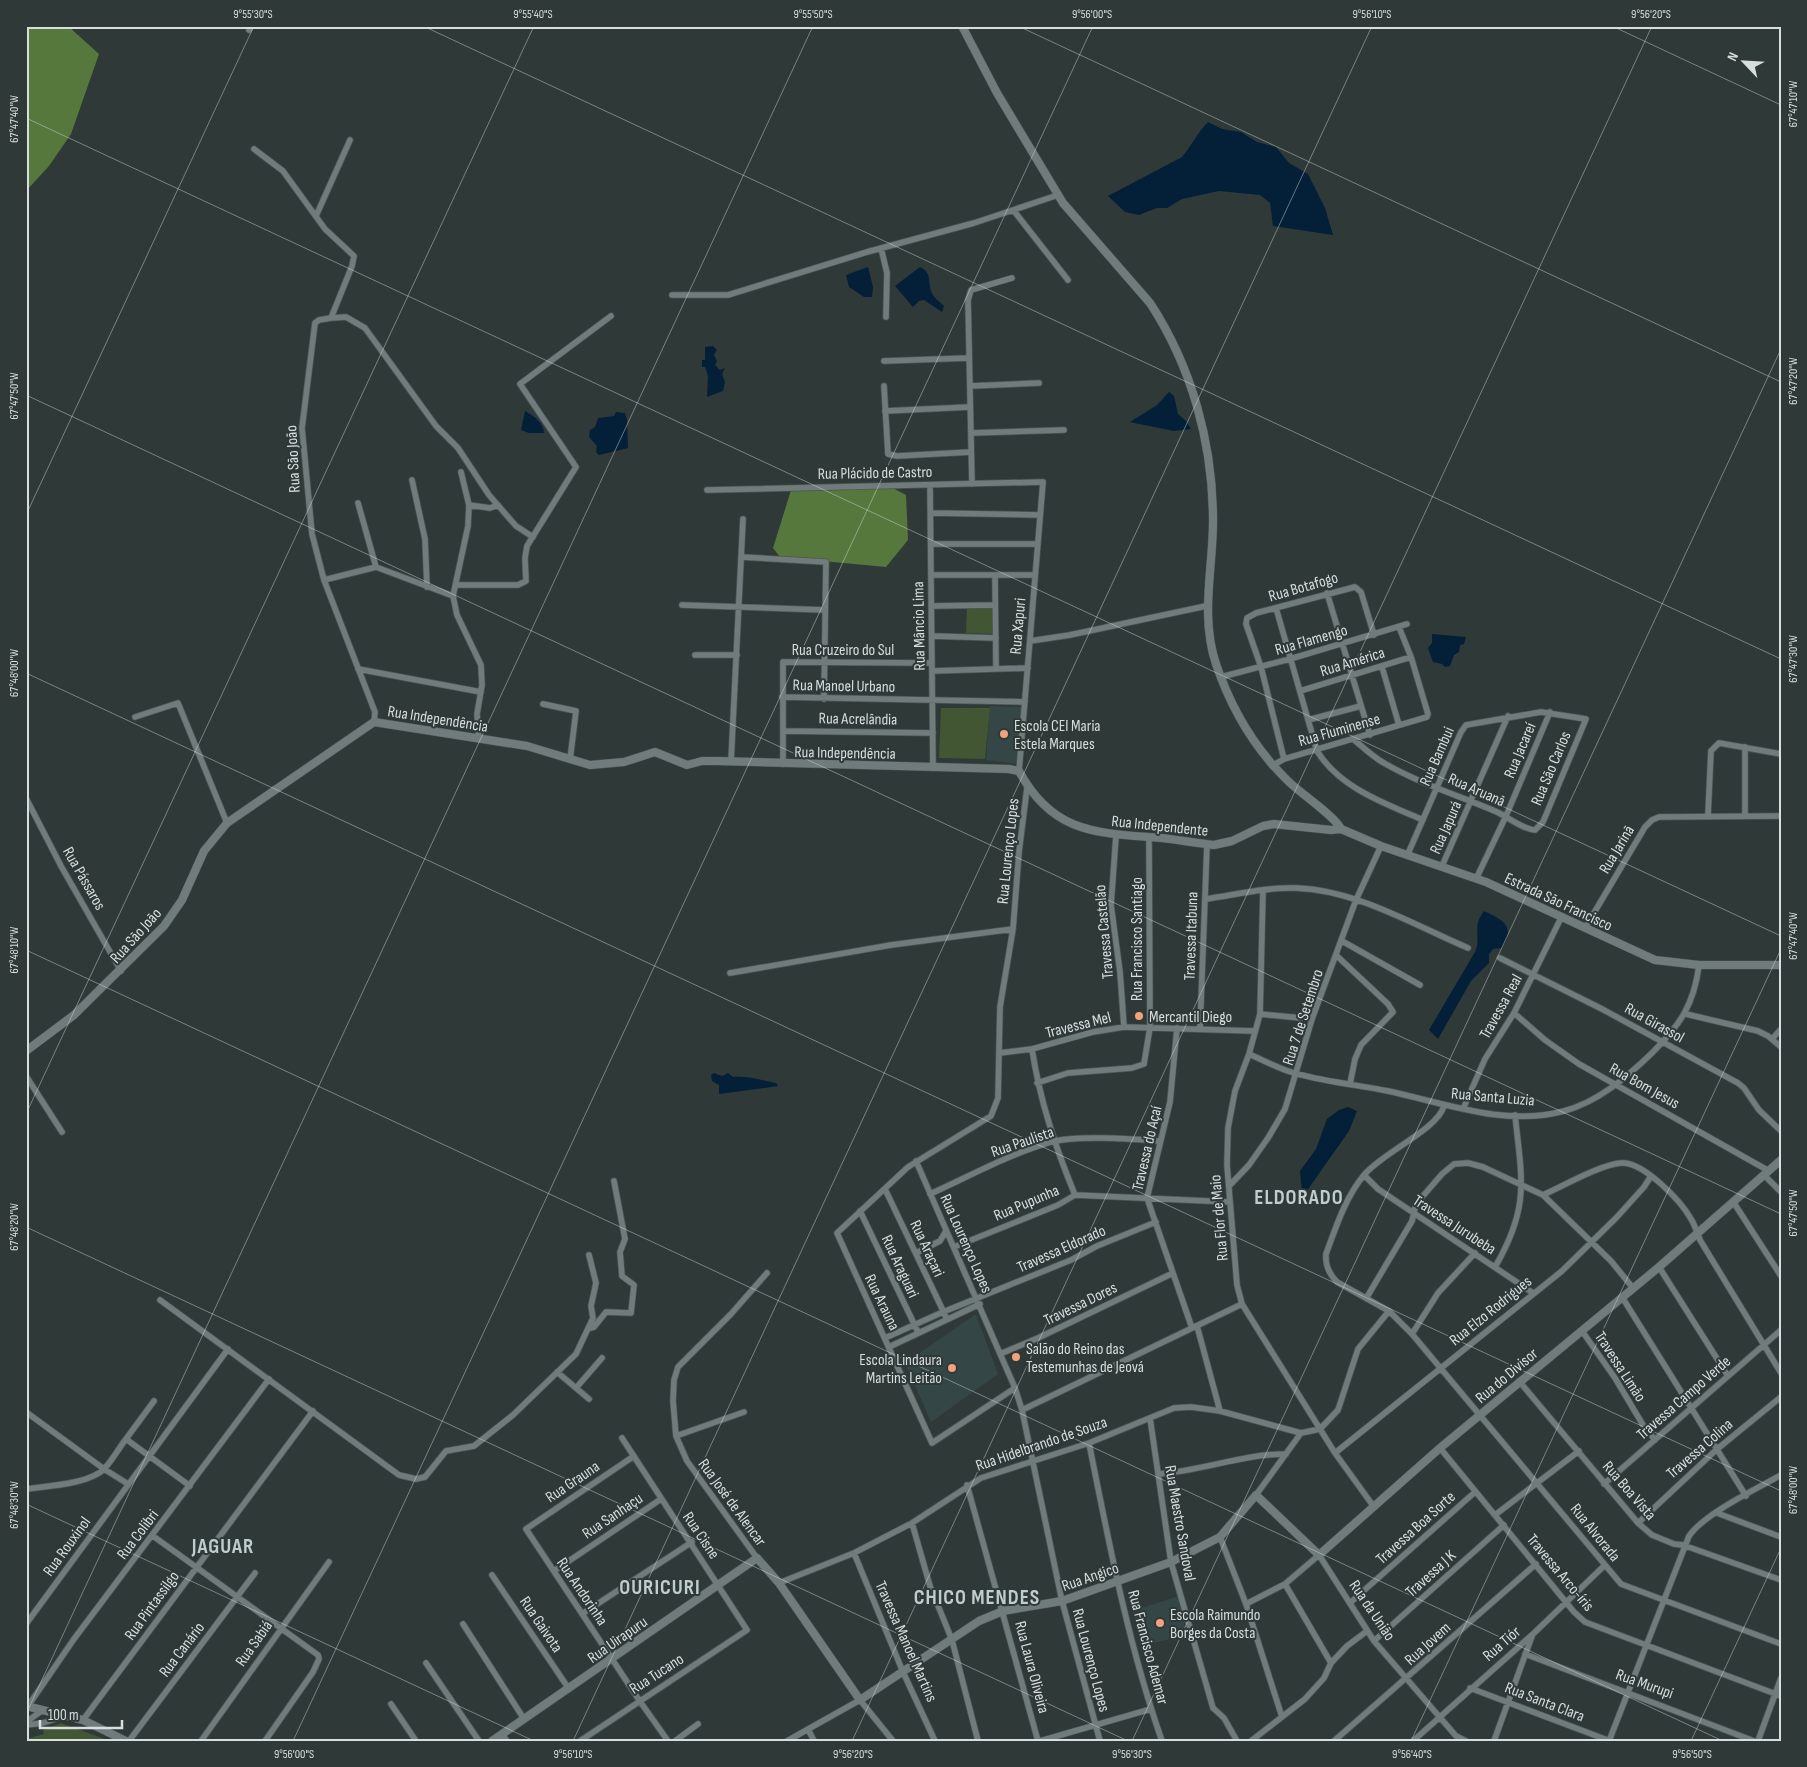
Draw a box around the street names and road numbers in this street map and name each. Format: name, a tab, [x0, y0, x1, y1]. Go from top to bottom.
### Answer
street label: Rua São João	[282, 425, 305, 493]
street label: Rua Plácido de Castro	[817, 463, 933, 484]
street label: Rua Botafogo	[1267, 568, 1340, 606]
street label: Rua Mâncio Lima	[909, 581, 930, 671]
street label: Rua Xapuri	[1007, 597, 1030, 655]
street label: Rua Flamengo	[1273, 621, 1350, 660]
street label: Rua Cruzeiro do Sul	[792, 641, 894, 660]
street label: Rua América	[1318, 644, 1387, 681]
street label: Rua Manoel Urbano	[792, 676, 895, 697]
street label: Rua Independência	[386, 702, 489, 737]
street label: Rua Acrelândia	[818, 709, 897, 730]
street label: Rua Fluminense	[1296, 710, 1382, 751]
street label: Rua Jacareí	[1500, 720, 1541, 781]
street label: Rua Bambui	[1416, 724, 1459, 789]
street label: Rua São Carlos	[1527, 728, 1576, 808]
street label: Rua Independência	[794, 743, 896, 764]
street label: Rua Aruanã	[1445, 769, 1508, 811]
street label: Rua Lourenço Lopes	[993, 797, 1024, 905]
street label: Rua Japurá	[1426, 798, 1466, 857]
street label: Rua Independente	[1111, 812, 1209, 841]
street label: Rua Jarinã	[1596, 822, 1639, 877]
street label: Rua Pássaros	[58, 844, 109, 914]
street label: Estrada São Francisco	[1501, 869, 1615, 936]
street label: Rua Francisco Santiago	[1128, 877, 1147, 1001]
street label: Travessa Castelão	[1091, 884, 1118, 980]
street label: Travessa Itabuna	[1180, 891, 1203, 981]
street label: Rua São João	[106, 904, 166, 968]
street label: Rua 7 de Setembro	[1279, 967, 1328, 1068]
street label: Travessa Real	[1476, 971, 1527, 1042]
street label: Rua Girassol	[1621, 999, 1687, 1047]
street label: Travessa Mel	[1044, 1008, 1113, 1043]
street label: Rua Bom Jesus	[1606, 1059, 1683, 1113]
street label: Rua Santa Luzia	[1450, 1084, 1535, 1111]
street label: Travessa do Açaí	[1128, 1104, 1166, 1193]
street label: Rua Paulista	[989, 1123, 1056, 1162]
street label: Rua Flor de Maio	[1206, 1174, 1233, 1262]
street label: Rua Pupunha	[991, 1181, 1062, 1226]
street label: Rua Lourenço Lopes	[935, 1191, 996, 1296]
street label: Travessa Jurubeba	[1409, 1191, 1499, 1259]
street label: Rua Araçari	[905, 1217, 948, 1280]
street label: Travessa Eldorado	[1014, 1221, 1109, 1277]
street label: Rua Araguari	[877, 1232, 922, 1301]
street label: Rua Arauna	[860, 1271, 903, 1334]
street label: Rua Elzo Rodrigues	[1446, 1272, 1536, 1350]
street label: Travessa Dores	[1041, 1278, 1121, 1330]
street label: Travessa Limão	[1590, 1328, 1650, 1406]
street label: Rua do Divisor	[1472, 1344, 1542, 1408]
street label: Travessa Campo Verde	[1633, 1352, 1735, 1444]
street label: Rua Hidelbrando de Souza	[973, 1413, 1110, 1476]
street label: Travessa Colina	[1663, 1415, 1737, 1483]
street label: Rua José de Alencar	[694, 1455, 770, 1551]
street label: Rua Grauna	[542, 1457, 603, 1507]
street label: Rua Boa Vista	[1598, 1458, 1660, 1524]
street label: Rua Maestro Sandoval	[1160, 1464, 1199, 1583]
street label: Travessa Boa Sorte	[1372, 1488, 1460, 1569]
street label: Rua Sanhaçu	[579, 1489, 647, 1543]
street label: Rua Alvorada	[1566, 1500, 1624, 1566]
street label: Rua Colibri	[113, 1506, 163, 1564]
street label: Rua Cisne	[678, 1509, 723, 1563]
street label: Rua Rouxinol	[39, 1513, 95, 1580]
street label: Travessa Arco-íris	[1522, 1531, 1598, 1616]
street label: Travessa J K	[1402, 1546, 1461, 1602]
street label: Rua Andorinha	[552, 1554, 611, 1629]
street label: Rua Angico	[1059, 1559, 1122, 1596]
street label: Rua Pintassilgo	[121, 1568, 184, 1644]
street label: Rua da União	[1345, 1577, 1399, 1645]
street label: Travessa Manoel Martins	[870, 1578, 941, 1705]
street label: Rua Francisco Ademar	[1123, 1588, 1172, 1707]
street label: Rua Gaivota	[515, 1593, 566, 1656]
street label: Rua Lourenço Lopes	[1068, 1607, 1114, 1714]
street label: Rua Uirapuru	[584, 1613, 651, 1668]
street label: Rua Sabiá	[232, 1617, 277, 1670]
street label: Rua Canário	[155, 1619, 209, 1681]
street label: Rua Laura Oliveira	[1010, 1619, 1053, 1716]
street label: Rua Jovem	[1401, 1619, 1455, 1670]
street label: Rua Tiór	[1479, 1622, 1525, 1666]
street label: Rua Tucano	[626, 1650, 687, 1699]
street label: Rua Murupi	[1613, 1665, 1676, 1704]
street label: Rua Santa Clara	[1502, 1679, 1587, 1726]

